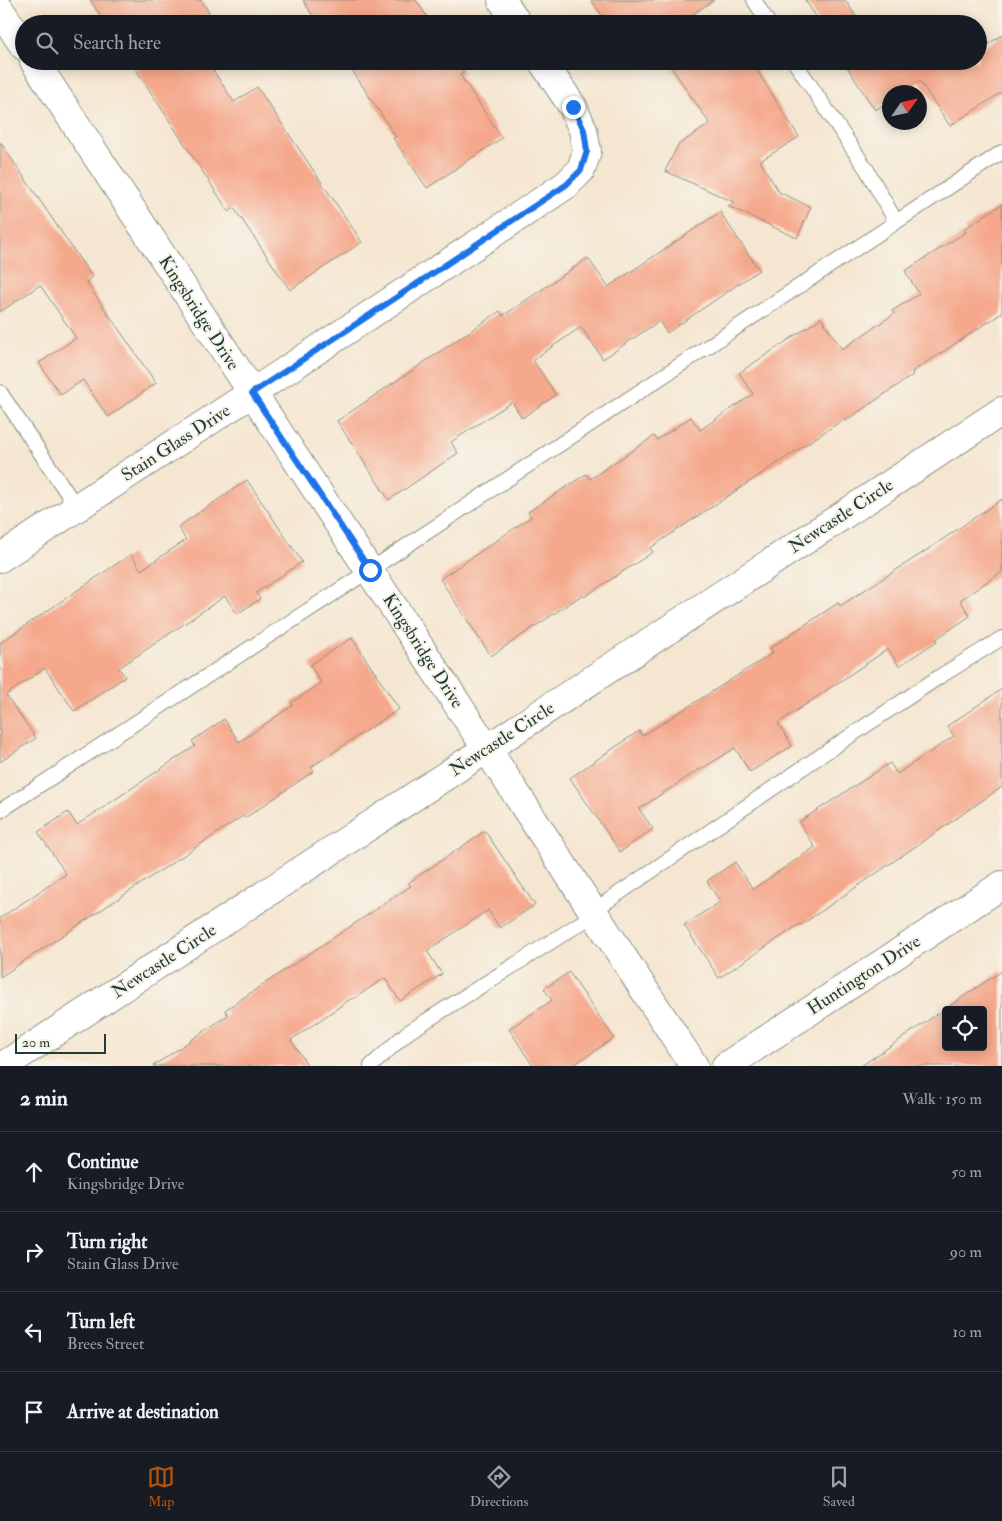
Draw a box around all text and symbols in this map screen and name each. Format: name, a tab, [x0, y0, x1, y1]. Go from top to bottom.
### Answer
search box	[15, 15, 987, 70]
icon: search	[33, 29, 61, 57]
text: Search here	[73, 31, 161, 55]
north arrow	[882, 85, 927, 130]
route end	[562, 96, 585, 119]
street label: Kingsbridge Drive	[153, 251, 245, 375]
street label: Stain Glass Drive	[117, 399, 235, 487]
street label: Newcastle Circle	[784, 473, 898, 558]
route start	[359, 559, 382, 582]
street label: Kingsbridge Drive	[377, 589, 469, 713]
street label: Newcastle Circle	[445, 696, 559, 781]
street label: Newcastle Circle	[107, 918, 221, 1003]
street label: Huntington Drive	[803, 930, 925, 1020]
map controls	[942, 1006, 987, 1051]
button: locate	[942, 1006, 987, 1051]
scale bar	[15, 1031, 106, 1054]
text: 20 m	[22, 1034, 50, 1051]
text: 2 min	[20, 1085, 68, 1112]
text: Walk · 150 m	[902, 1089, 982, 1109]
text: Continue	[67, 1150, 138, 1174]
icon: ahead	[20, 1158, 48, 1186]
text: 50 m	[951, 1162, 982, 1182]
text: Kingsbridge Drive	[67, 1174, 184, 1194]
text: Turn right	[67, 1230, 147, 1254]
icon: right	[20, 1238, 48, 1266]
text: 90 m	[950, 1242, 982, 1262]
text: Stain Glass Drive	[67, 1254, 179, 1274]
text: Turn left	[67, 1310, 135, 1334]
icon: left	[20, 1318, 48, 1346]
text: 10 m	[952, 1322, 982, 1342]
text: Brees Street	[67, 1334, 144, 1354]
icon: arrive	[20, 1398, 48, 1426]
text: Arrive at destination	[67, 1400, 219, 1424]
tab: Map	[147, 1463, 175, 1510]
tab: Directions	[470, 1463, 528, 1510]
tab: Saved	[823, 1463, 855, 1510]

